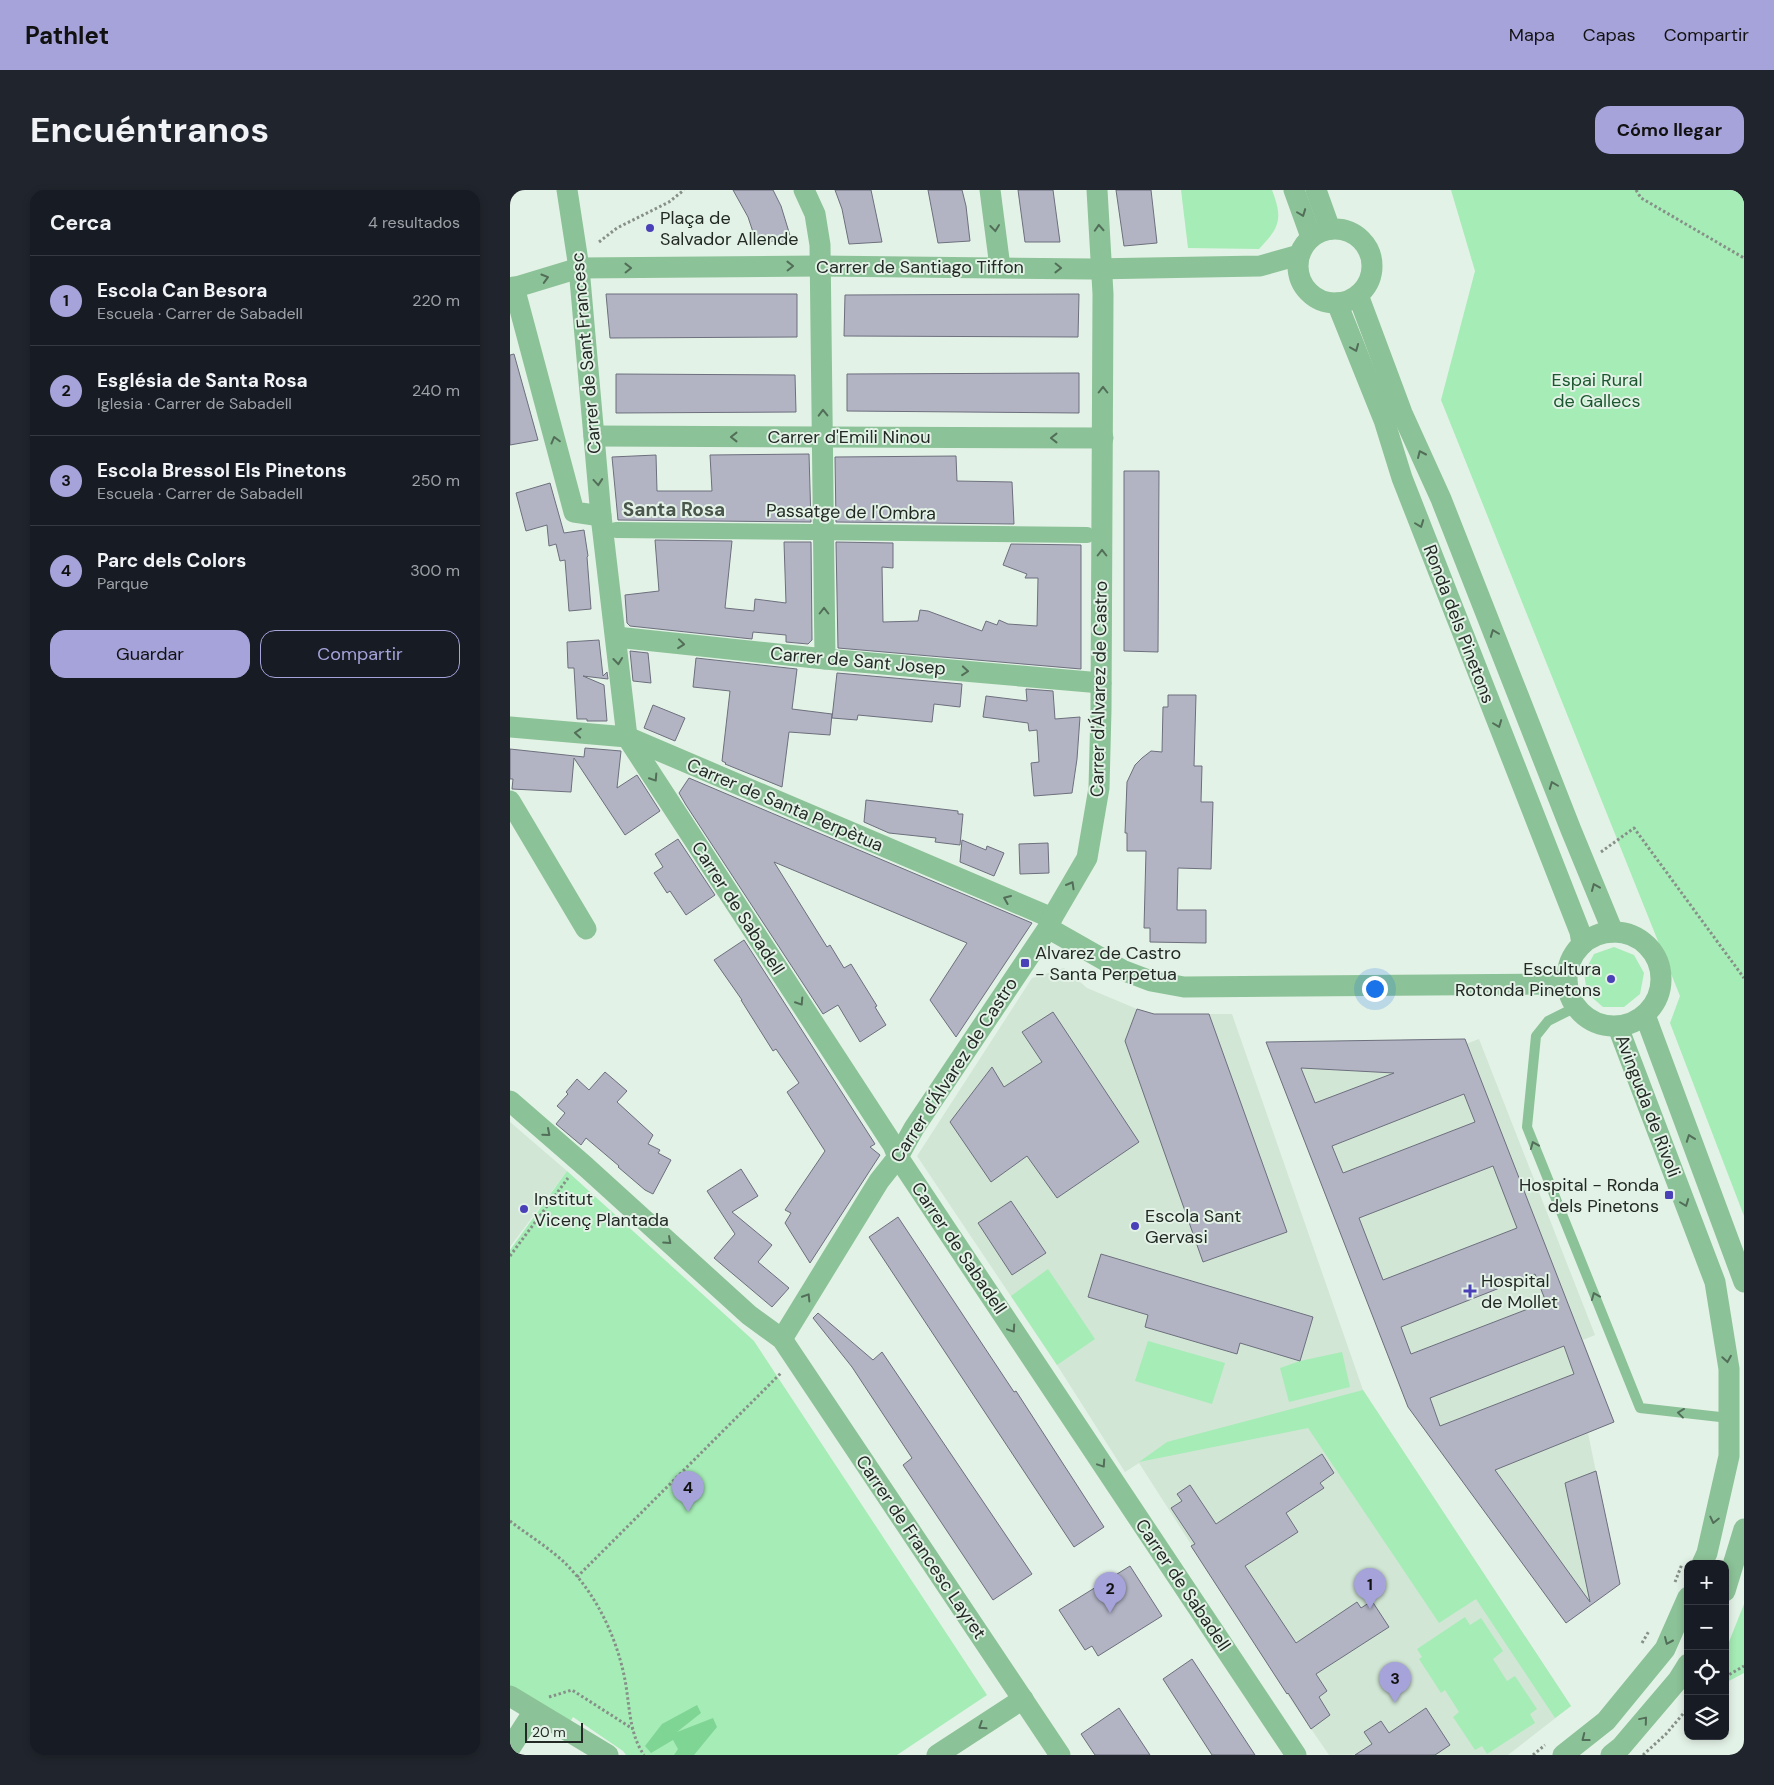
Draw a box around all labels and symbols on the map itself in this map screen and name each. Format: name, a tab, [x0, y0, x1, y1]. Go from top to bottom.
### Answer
place label: Plaça de Salvador Allende	[660, 206, 799, 251]
one-way arrow	[1296, 209, 1306, 217]
marker: Plaça de Salvador Allende	[644, 222, 656, 234]
one-way arrow	[1094, 224, 1105, 232]
one-way arrow	[989, 225, 1000, 233]
street label: Carrer de Sant Francesc	[565, 251, 607, 455]
street label: Carrer de Santiago Tiffon	[816, 255, 1024, 279]
one-way arrow	[787, 261, 795, 271]
one-way arrow	[624, 263, 632, 273]
one-way arrow	[1054, 263, 1062, 273]
one-way arrow	[540, 274, 548, 284]
one-way arrow	[1349, 343, 1359, 352]
park label: Espai Rural de Gallecs	[1552, 368, 1642, 413]
one-way arrow	[1098, 386, 1108, 394]
one-way arrow	[817, 409, 828, 417]
street label: Carrer d'Emili Ninou	[767, 425, 931, 449]
one-way arrow	[730, 432, 738, 442]
one-way arrow	[1050, 433, 1058, 443]
one-way arrow	[550, 436, 561, 445]
one-way arrow	[1417, 450, 1427, 459]
one-way arrow	[592, 478, 603, 486]
district label: Santa Rosa	[623, 497, 725, 522]
street label: Passatge de l'Ombra	[766, 499, 936, 525]
one-way arrow	[1414, 519, 1424, 528]
street label: Ronda dels Pinetons	[1418, 541, 1500, 707]
one-way arrow	[1097, 548, 1107, 556]
street label: Carrer d'Álvarez de Castro	[1085, 581, 1113, 797]
one-way arrow	[819, 606, 830, 614]
one-way arrow	[1490, 630, 1500, 638]
one-way arrow	[678, 638, 686, 649]
street label: Carrer de Sant Josep	[769, 641, 947, 681]
one-way arrow	[612, 657, 623, 665]
one-way arrow	[961, 666, 969, 677]
one-way arrow	[1492, 719, 1502, 728]
one-way arrow	[574, 728, 582, 739]
street label: Carrer de Santa Perpètua	[683, 753, 887, 857]
one-way arrow	[647, 773, 657, 782]
one-way arrow	[1549, 781, 1559, 790]
street label: Carrer de Sabadell	[686, 837, 790, 979]
one-way arrow	[1065, 881, 1075, 890]
one-way arrow	[1590, 883, 1601, 892]
one-way arrow	[1003, 895, 1012, 905]
place label: Alvarez de Castro - Santa Perpetua	[1035, 941, 1181, 986]
marker: Alvarez de Castro - Santa Perpetua	[1019, 957, 1031, 969]
place label: Escultura Rotonda Pinetons	[1455, 957, 1601, 1002]
street label: Carrer d'Álvarez de Castro	[885, 973, 1023, 1167]
marker: Escultura Rotonda Pinetons	[1605, 973, 1617, 985]
your location	[1362, 976, 1388, 1002]
one-way arrow	[794, 996, 803, 1006]
street label: Avinguda de Rivoli	[1610, 1031, 1686, 1181]
one-way arrow	[541, 1127, 550, 1136]
one-way arrow	[1686, 1134, 1696, 1142]
one-way arrow	[1530, 1141, 1540, 1150]
place label: Hospital - Ronda dels Pinetons	[1519, 1173, 1659, 1218]
street label: Carrer de Sabadell	[906, 1177, 1012, 1319]
place label: Institut Vicenç Plantada	[534, 1187, 669, 1232]
marker: Hospital - Ronda dels Pinetons	[1663, 1189, 1675, 1201]
one-way arrow	[1679, 1198, 1689, 1207]
marker: Institut Vicenç Plantada	[518, 1203, 530, 1215]
place label: Escola Sant Gervasi	[1145, 1204, 1241, 1249]
marker: Escola Sant Gervasi	[1129, 1220, 1141, 1232]
one-way arrow	[662, 1236, 671, 1245]
place label: Hospital de Mollet	[1481, 1269, 1558, 1314]
marker: Hospital de Mollet	[1463, 1284, 1477, 1298]
one-way arrow	[1590, 1292, 1601, 1301]
one-way arrow	[801, 1294, 810, 1303]
one-way arrow	[1006, 1323, 1016, 1332]
one-way arrow	[1722, 1355, 1732, 1364]
one-way arrow	[1676, 1408, 1684, 1419]
street label: Carrer de Francesc Layret	[850, 1450, 992, 1644]
one-way arrow	[1096, 1458, 1105, 1468]
pin: 4	[672, 1471, 704, 1512]
street label: Carrer de Sabadell	[1130, 1514, 1236, 1656]
one-way arrow	[1709, 1516, 1720, 1524]
pin: 1	[1354, 1568, 1386, 1609]
pin: 2	[1094, 1572, 1126, 1613]
one-way arrow	[1664, 1636, 1675, 1645]
pin: 3	[1379, 1662, 1411, 1703]
one-way arrow	[1639, 1716, 1648, 1725]
one-way arrow	[978, 1719, 987, 1729]
scale bar	[525, 1720, 582, 1743]
one-way arrow	[1581, 1733, 1590, 1742]

